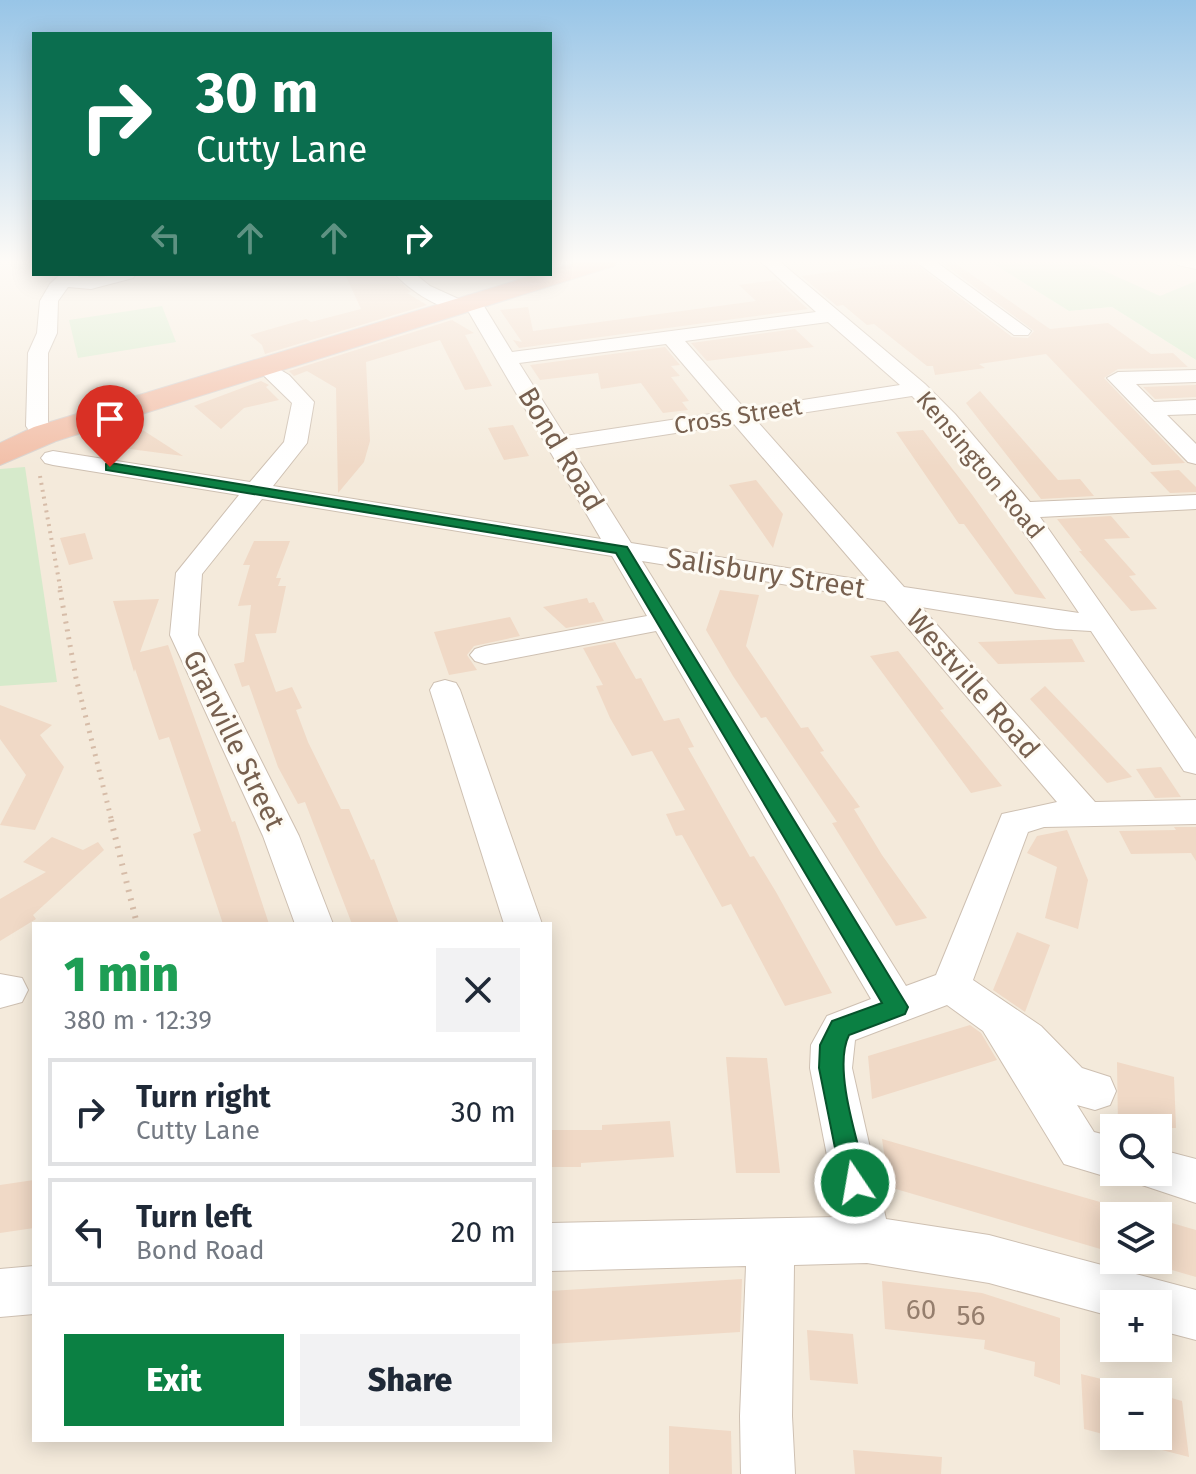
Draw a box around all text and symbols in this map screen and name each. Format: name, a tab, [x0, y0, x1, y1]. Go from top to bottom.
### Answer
text: 30 m	[196, 60, 318, 127]
icon: right	[64, 64, 168, 168]
text: Cutty Lane	[196, 128, 367, 172]
icon: left	[144, 216, 188, 260]
icon: ahead	[228, 216, 272, 260]
icon: ahead	[312, 216, 356, 260]
icon: right	[396, 216, 440, 260]
street label: Bond Road	[511, 381, 611, 517]
pin	[76, 385, 144, 467]
street label: Kensington Road	[910, 386, 1050, 544]
street label: Cross Street	[672, 392, 804, 440]
icon: arrive	[88, 397, 132, 441]
street label: Salisbury Street	[665, 541, 868, 605]
street label: Westville Road	[899, 603, 1047, 765]
street label: Granville Street	[176, 645, 292, 836]
text: 1 min	[64, 946, 179, 1004]
button: close	[436, 948, 520, 1032]
text: 380 m · 12:39	[64, 1005, 212, 1036]
text: Turn right	[136, 1079, 271, 1115]
icon: right	[68, 1090, 112, 1134]
text: 30 m	[451, 1094, 516, 1130]
map controls	[1100, 1114, 1172, 1450]
button: search	[1100, 1114, 1172, 1186]
text: Cutty Lane	[136, 1115, 260, 1146]
position arrow	[813, 1141, 897, 1225]
text: Turn left	[136, 1199, 252, 1235]
button: layers	[1100, 1202, 1172, 1274]
icon: left	[68, 1210, 112, 1254]
text: 20 m	[451, 1214, 516, 1250]
text: Bond Road	[136, 1235, 265, 1266]
button: +	[1100, 1290, 1172, 1362]
house number: 60	[906, 1293, 936, 1326]
house number: 56	[957, 1299, 985, 1332]
button: Exit	[64, 1334, 284, 1426]
button: Share	[300, 1334, 520, 1426]
button: −	[1100, 1378, 1172, 1450]

